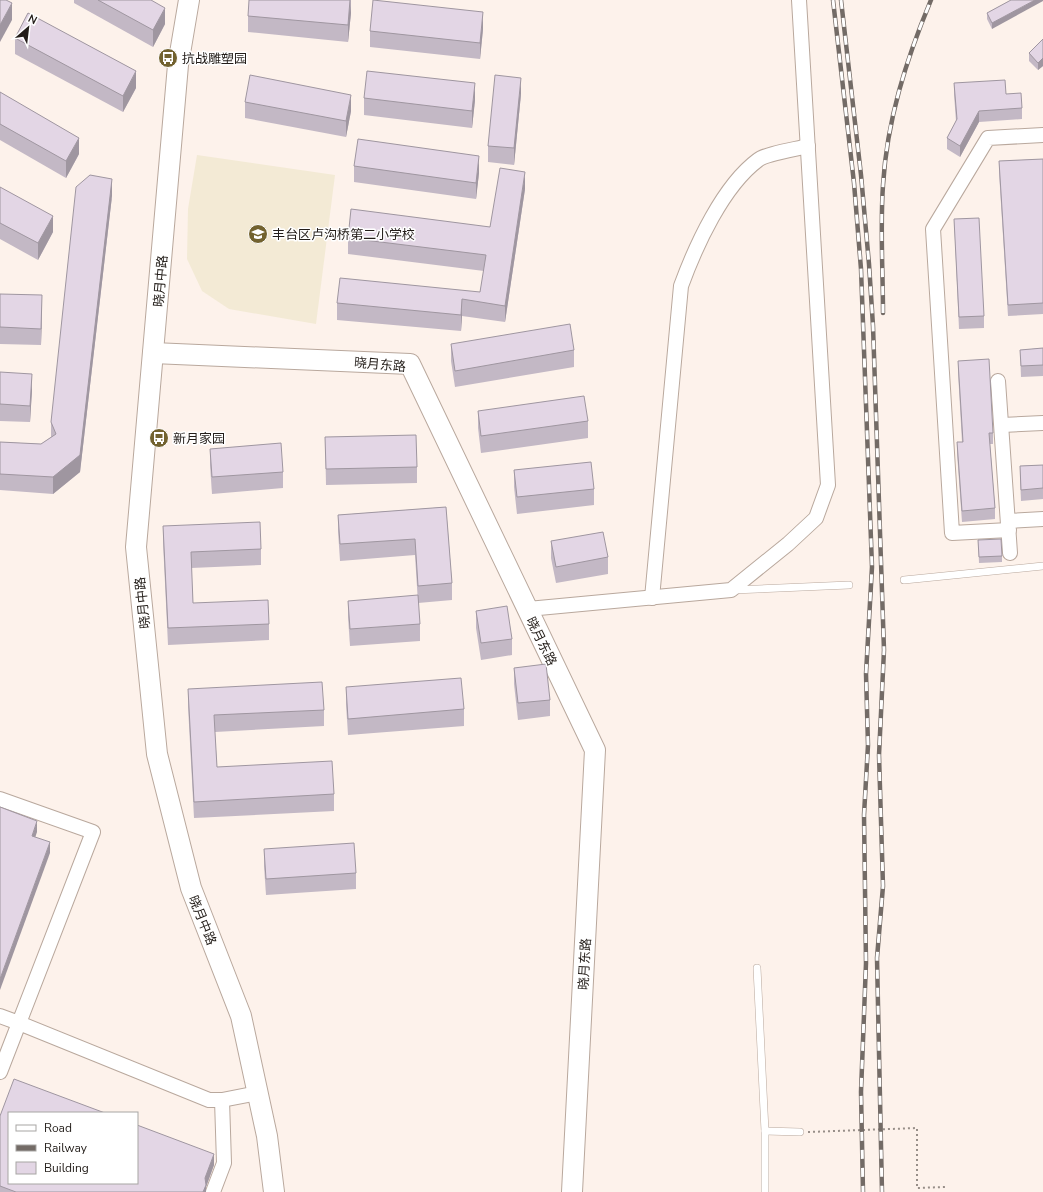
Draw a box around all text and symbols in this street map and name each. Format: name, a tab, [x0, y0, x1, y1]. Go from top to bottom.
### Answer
north arrow	[8, 8, 48, 48]
text: N	[25, 11, 40, 28]
bus stop icon: 抗战雕塑园	[157, 47, 179, 69]
place label: 抗战雕塑园	[182, 50, 247, 68]
school or university icon: 丰台区卢沟桥第二小学校	[247, 223, 269, 245]
place label: 丰台区卢沟桥第二小学校	[272, 226, 415, 244]
street label: 晓月中路	[150, 254, 172, 308]
street label: 晓月东路	[353, 354, 407, 376]
bus stop icon: 新月家园	[148, 427, 170, 449]
place label: 新月家园	[173, 430, 225, 448]
street label: 晓月中路	[131, 576, 155, 630]
street label: 晓月东路	[522, 614, 561, 669]
street label: 晓月中路	[184, 893, 220, 948]
street label: 晓月东路	[575, 938, 595, 990]
legend	[8, 1112, 138, 1184]
text: Road	[44, 1120, 72, 1136]
text: Railway	[44, 1140, 88, 1156]
text: Building	[44, 1160, 89, 1176]

